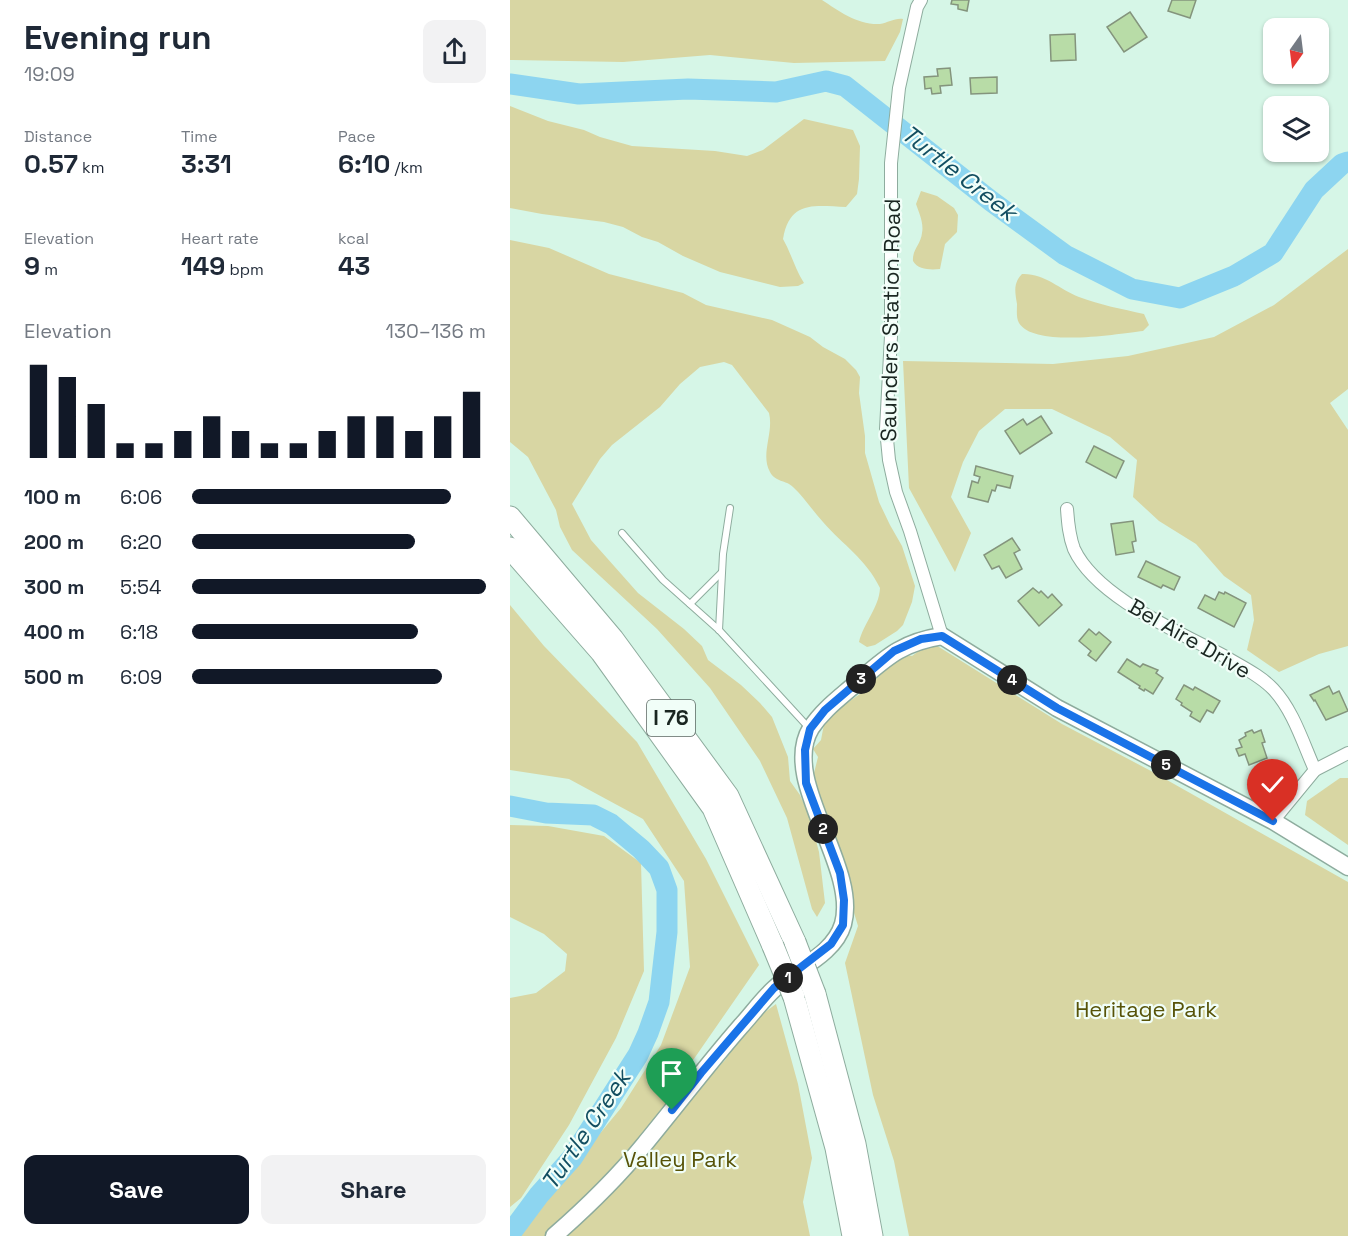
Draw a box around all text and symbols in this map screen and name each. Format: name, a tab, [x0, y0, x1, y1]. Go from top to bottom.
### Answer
text: Evening run	[24, 17, 212, 59]
north arrow	[1263, 18, 1329, 84]
map controls	[1263, 18, 1329, 162]
button: share	[423, 20, 486, 83]
text: 19:09	[24, 61, 75, 87]
button: layers	[1263, 96, 1329, 162]
water label: Turtle Creek	[895, 118, 1026, 229]
text: Distance	[24, 126, 92, 147]
text: Time	[181, 126, 217, 147]
text: Pace	[338, 126, 375, 147]
text: 0.57	[24, 147, 78, 181]
text: 3:31	[181, 147, 232, 181]
text: 6:10	[338, 147, 390, 181]
text: km	[78, 157, 104, 178]
text: /km	[390, 157, 423, 178]
street label: Saunders Station Road	[874, 198, 906, 442]
text: Elevation	[24, 228, 94, 249]
text: Heart rate	[181, 228, 259, 249]
text: kcal	[338, 228, 369, 249]
text: 9	[24, 249, 40, 283]
text: 149	[181, 249, 225, 283]
text: 43	[338, 249, 370, 283]
text: m	[40, 259, 58, 280]
text: bpm	[225, 259, 264, 280]
text: Elevation	[24, 318, 112, 344]
text: 130–136 m	[386, 318, 486, 344]
text: 100 m	[24, 484, 81, 510]
text: 6:06	[120, 484, 162, 510]
text: 200 m	[24, 529, 84, 555]
text: 6:20	[120, 529, 162, 555]
text: 300 m	[24, 574, 84, 600]
text: 5:54	[120, 574, 162, 600]
street label: Bel Aire Drive	[1124, 592, 1256, 684]
text: 400 m	[24, 619, 85, 645]
text: 6:18	[120, 619, 158, 645]
text: 500 m	[24, 664, 84, 690]
text: 6:09	[120, 664, 162, 690]
pin: 3	[846, 664, 876, 694]
pin: 4	[997, 665, 1027, 695]
text: 3	[856, 668, 866, 689]
text: 4	[1007, 669, 1017, 690]
road number: I 76	[647, 700, 695, 736]
pin: 5	[1151, 750, 1181, 780]
text: 5	[1161, 754, 1171, 775]
pin	[1247, 759, 1298, 821]
icon: check	[1256, 768, 1289, 801]
pin: 2	[808, 814, 838, 844]
text: 2	[818, 818, 828, 839]
pin: 1	[773, 963, 803, 993]
text: 1	[784, 967, 792, 988]
park label: Heritage Park	[1075, 995, 1217, 1023]
pin	[646, 1048, 697, 1110]
icon: arrive	[655, 1057, 688, 1090]
water label: Turtle Creek	[534, 1061, 639, 1196]
park label: Valley Park	[623, 1145, 737, 1173]
button: Save	[24, 1155, 249, 1224]
button: Share	[261, 1155, 486, 1224]

